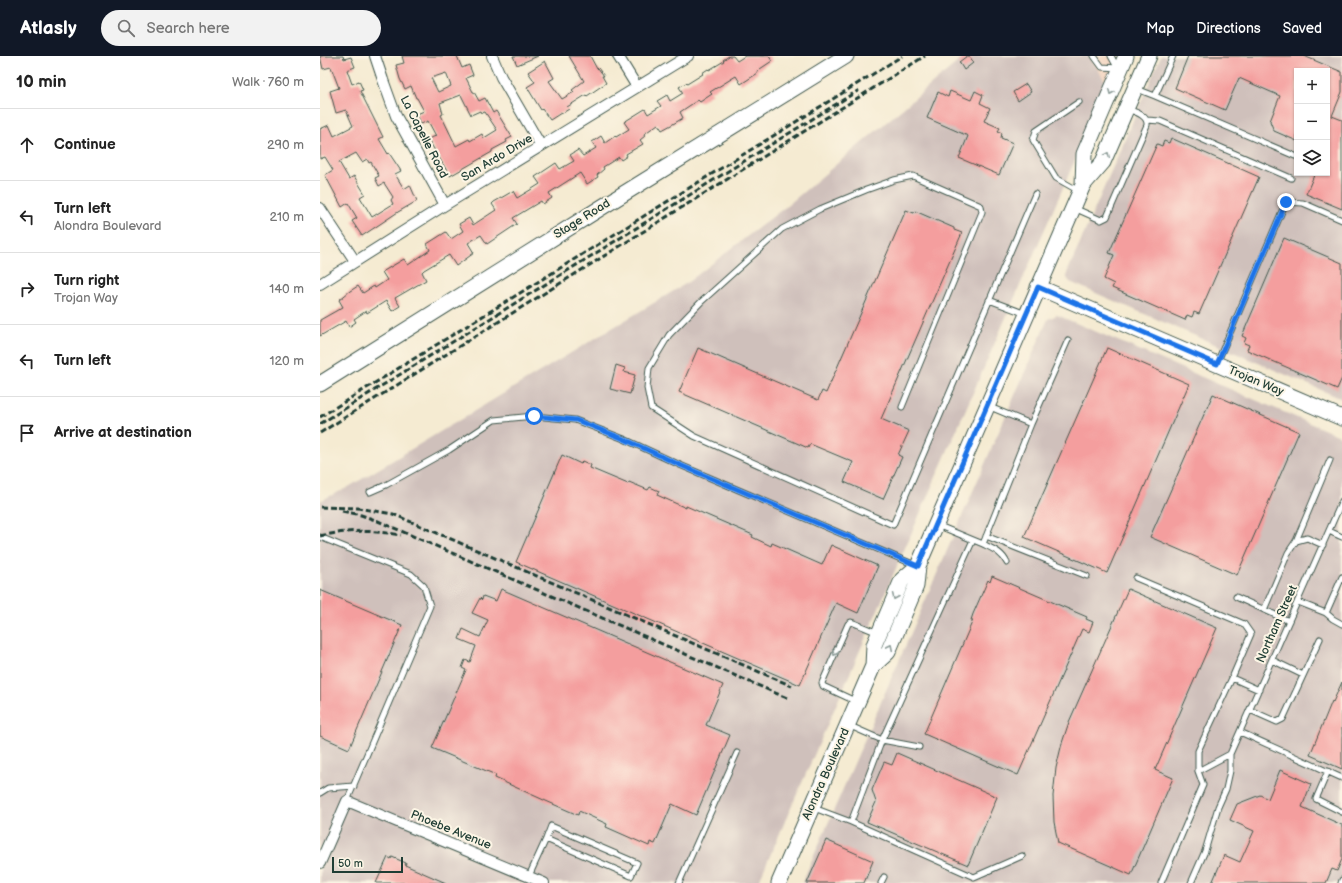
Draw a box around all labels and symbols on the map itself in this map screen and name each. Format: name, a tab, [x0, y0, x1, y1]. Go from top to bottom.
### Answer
one-way arrow	[1108, 87, 1116, 95]
street label: La Capelle Road	[397, 93, 451, 181]
street label: San Ardo Drive	[459, 131, 535, 185]
one-way arrow	[1102, 151, 1110, 158]
route end	[1277, 193, 1295, 211]
street label: Stage Road	[551, 196, 613, 242]
street label: Trojan Way	[1226, 363, 1287, 400]
route start	[525, 407, 543, 425]
street label: Northam Street	[1253, 583, 1301, 665]
one-way arrow	[891, 593, 899, 600]
one-way arrow	[885, 644, 893, 651]
one-way arrow	[832, 649, 840, 657]
street label: Alondra Boulevard	[799, 726, 853, 822]
street label: Phoebe Avenue	[409, 807, 493, 853]
scale bar	[332, 855, 403, 874]

